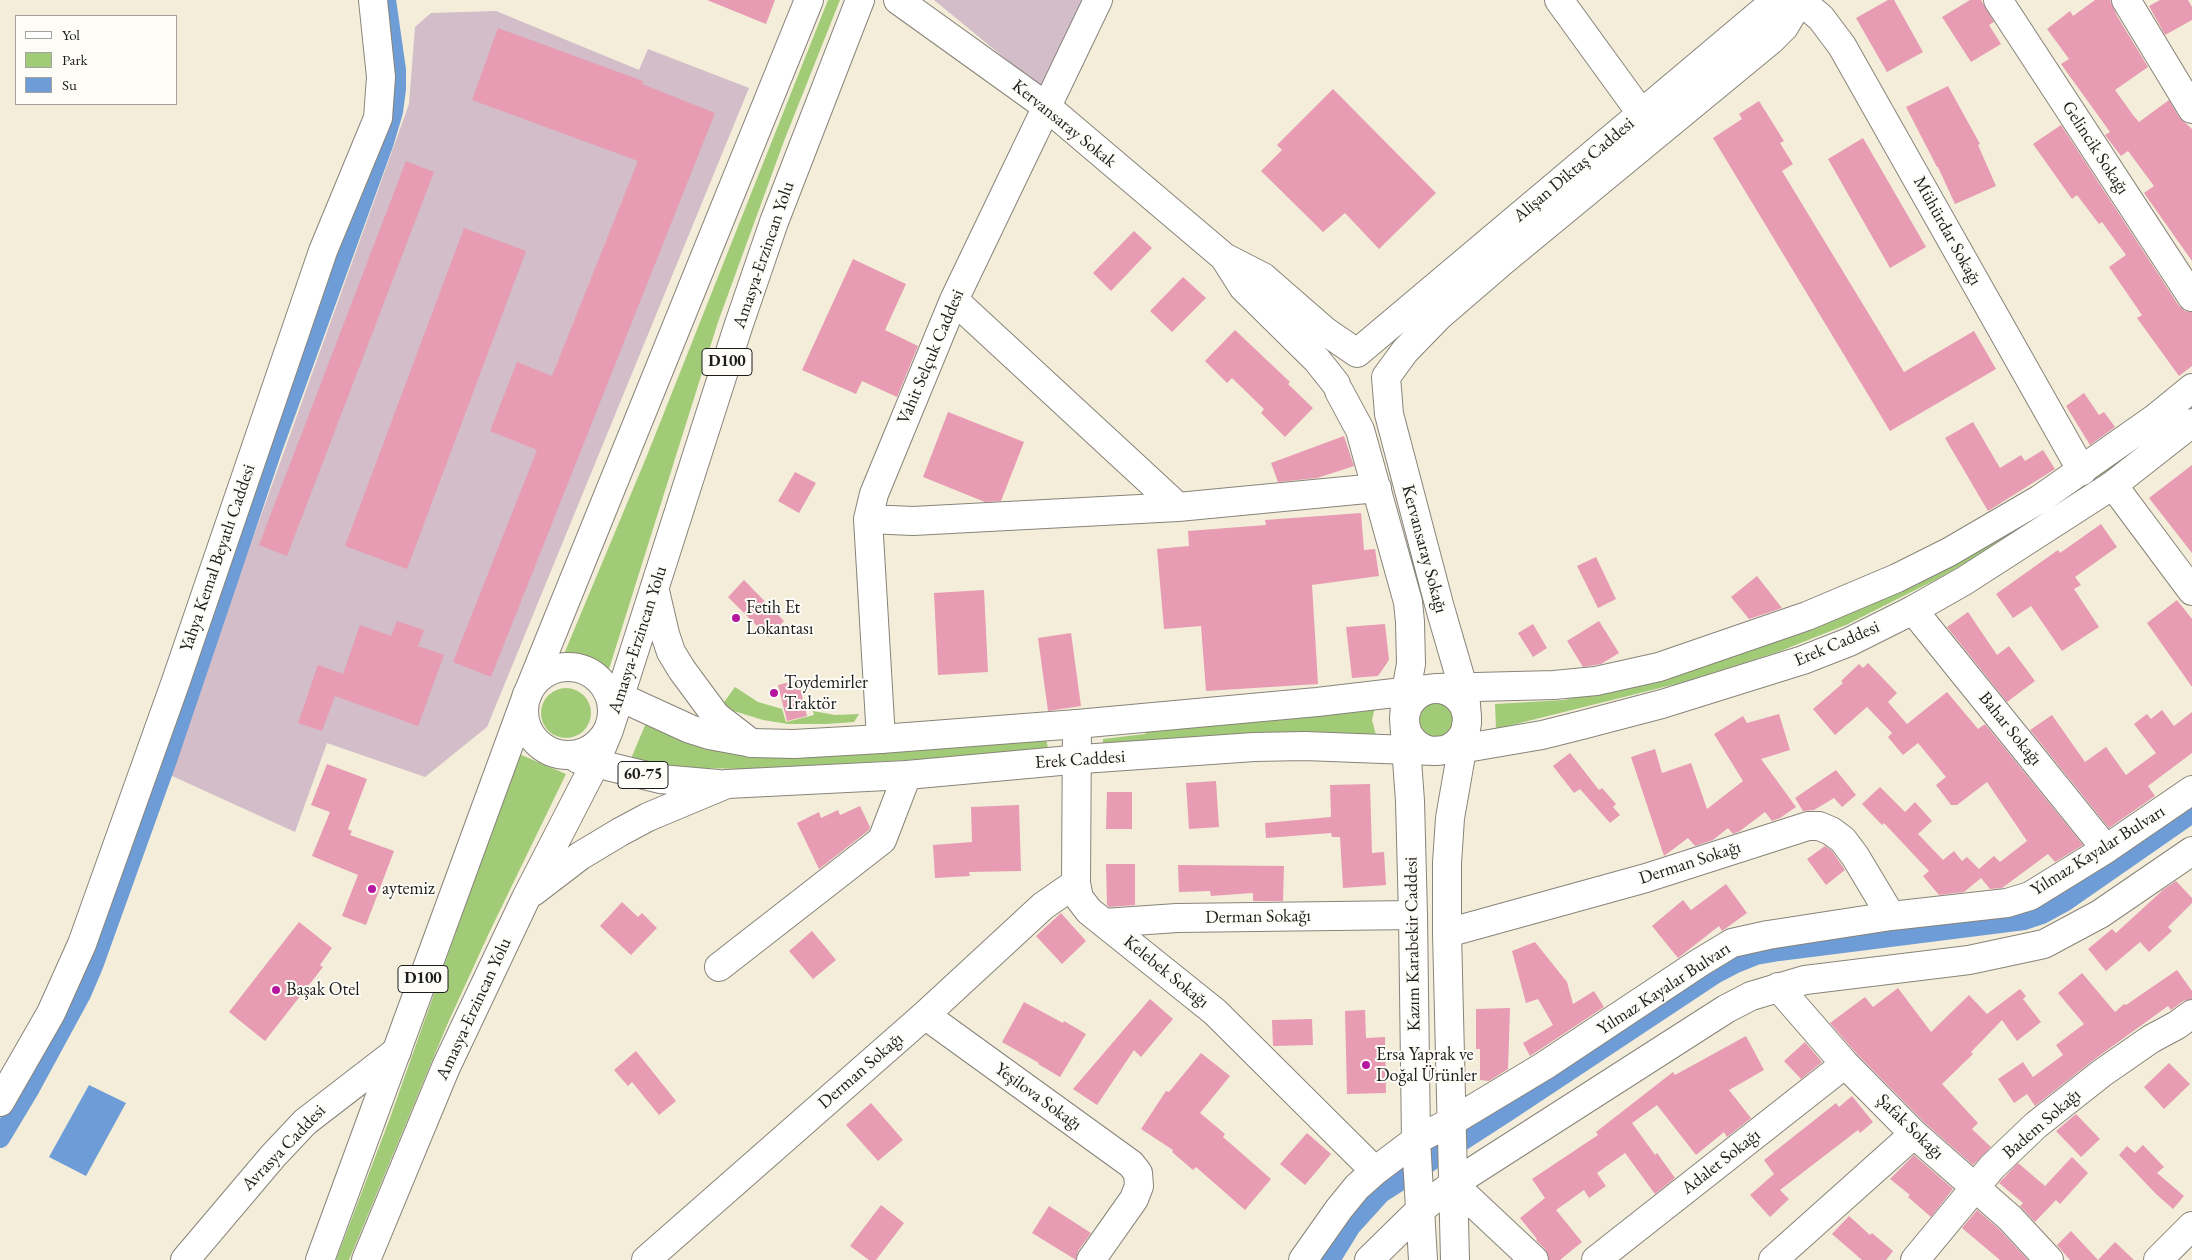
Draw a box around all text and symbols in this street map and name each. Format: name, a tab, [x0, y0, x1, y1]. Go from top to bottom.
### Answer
legend	[15, 15, 178, 105]
text: Yol	[62, 25, 80, 44]
text: Park	[62, 50, 88, 69]
text: Su	[62, 75, 77, 94]
street label: Kervansaray Sokak	[1007, 75, 1121, 173]
street label: Gelincik Sokağı	[2057, 97, 2133, 199]
street label: Alişan Diktaş Caddesi	[1509, 113, 1639, 227]
street label: Mühürdar Sokağı	[1908, 173, 1986, 289]
street label: Amasya-Erzincan Yolu	[729, 179, 799, 331]
street label: Vahit Selçuk Caddesi	[893, 286, 969, 428]
road number: D100	[702, 348, 752, 376]
street label: Yahya Kemal Beyatlı Caddesi	[176, 461, 260, 655]
street label: Kervansaray Sokağı	[1396, 482, 1452, 616]
street label: Amasya-Erzincan Yolu	[604, 563, 672, 717]
place label: Fetih Et Lokantası	[746, 597, 813, 640]
marker: Fetih Et Lokantası	[730, 612, 742, 624]
street label: Erek Caddesi	[1791, 616, 1883, 672]
place label: Toydemirler Traktör	[784, 672, 868, 714]
marker: Toydemirler Traktör	[768, 687, 780, 699]
street label: Bahar Sokağı	[1974, 688, 2046, 770]
street label: Erek Caddesi	[1034, 746, 1126, 774]
road number: 60-75	[618, 762, 668, 788]
street label: Yılmaz Kayalar Bulvarı	[2027, 801, 2169, 901]
street label: Derman Sokağı	[1636, 836, 1744, 890]
street label: Kazım Karabekir Caddesi	[1401, 856, 1425, 1032]
place label: aytemiz	[382, 878, 435, 900]
marker: aytemiz	[366, 883, 378, 895]
street label: Derman Sokağı	[1205, 905, 1311, 929]
street label: Kelebek Sokağı	[1119, 931, 1213, 1013]
street label: Amasya-Erzincan Yolu	[432, 935, 516, 1083]
street label: Yılmaz Kayalar Bulvarı	[1593, 938, 1735, 1040]
road number: D100	[398, 966, 448, 992]
place label: Başak Otel	[286, 979, 360, 1001]
marker: Başak Otel	[270, 984, 282, 996]
street label: Derman Sokağı	[814, 1028, 908, 1114]
place label: Ersa Yaprak ve Doğal Ürünler	[1376, 1044, 1477, 1086]
street label: Yeşilova Sokağı	[990, 1058, 1086, 1136]
marker: Ersa Yaprak ve Doğal Ürünler	[1360, 1059, 1372, 1071]
street label: Badem Sokağı	[1999, 1084, 2085, 1164]
street label: Şafak Sokağı	[1872, 1090, 1948, 1164]
street label: Avrasya Caddesi	[237, 1100, 331, 1196]
street label: Adalet Sokağı	[1677, 1124, 1765, 1200]

